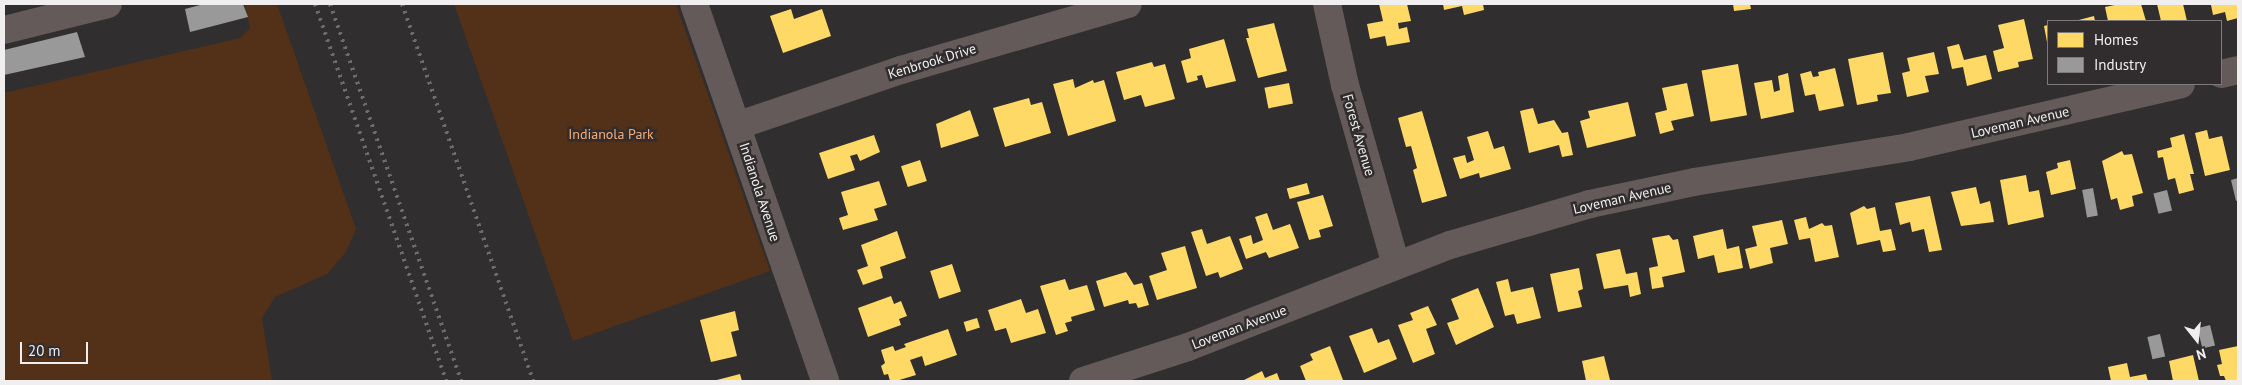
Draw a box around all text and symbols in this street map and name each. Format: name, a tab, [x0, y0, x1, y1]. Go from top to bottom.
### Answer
legend	[2047, 20, 2222, 85]
text: Homes	[2094, 30, 2138, 49]
street label: Kenbrook Drive	[886, 40, 978, 82]
text: Industry	[2094, 55, 2146, 74]
street label: Forest Avenue	[1339, 92, 1379, 178]
street label: Loveman Avenue	[1969, 102, 2071, 142]
park label: Indianola Park	[568, 126, 654, 142]
street label: Indianola Avenue	[736, 140, 784, 244]
street label: Loveman Avenue	[1571, 178, 1673, 218]
street label: Loveman Avenue	[1189, 301, 1289, 353]
north arrow	[2172, 315, 2222, 365]
scale bar	[22, 332, 90, 364]
text: 20 m	[28, 341, 61, 360]
text: N	[2194, 344, 2208, 364]

